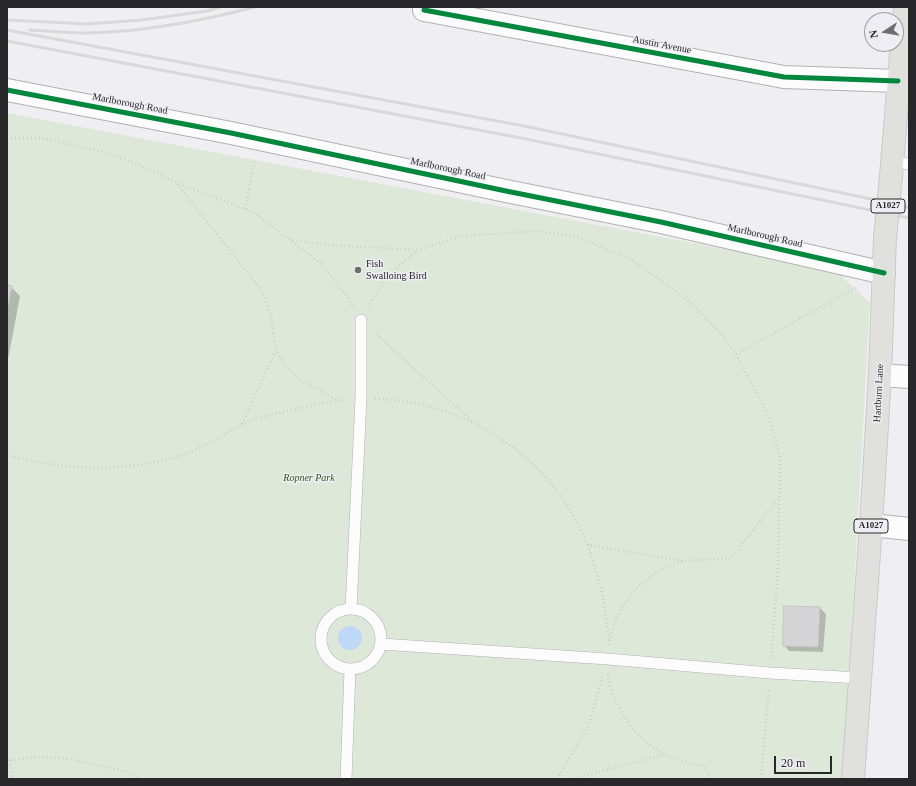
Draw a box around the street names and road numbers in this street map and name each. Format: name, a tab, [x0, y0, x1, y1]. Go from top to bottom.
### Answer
street label: Austin Avenue	[632, 33, 692, 57]
street label: Marlborough Road	[91, 91, 169, 117]
street label: Marlborough Road	[409, 155, 487, 183]
road number: A1027	[871, 199, 905, 213]
street label: Marlborough Road	[726, 222, 804, 250]
street label: Hartburn Lane	[871, 363, 887, 423]
road number: A1027	[854, 519, 888, 533]

